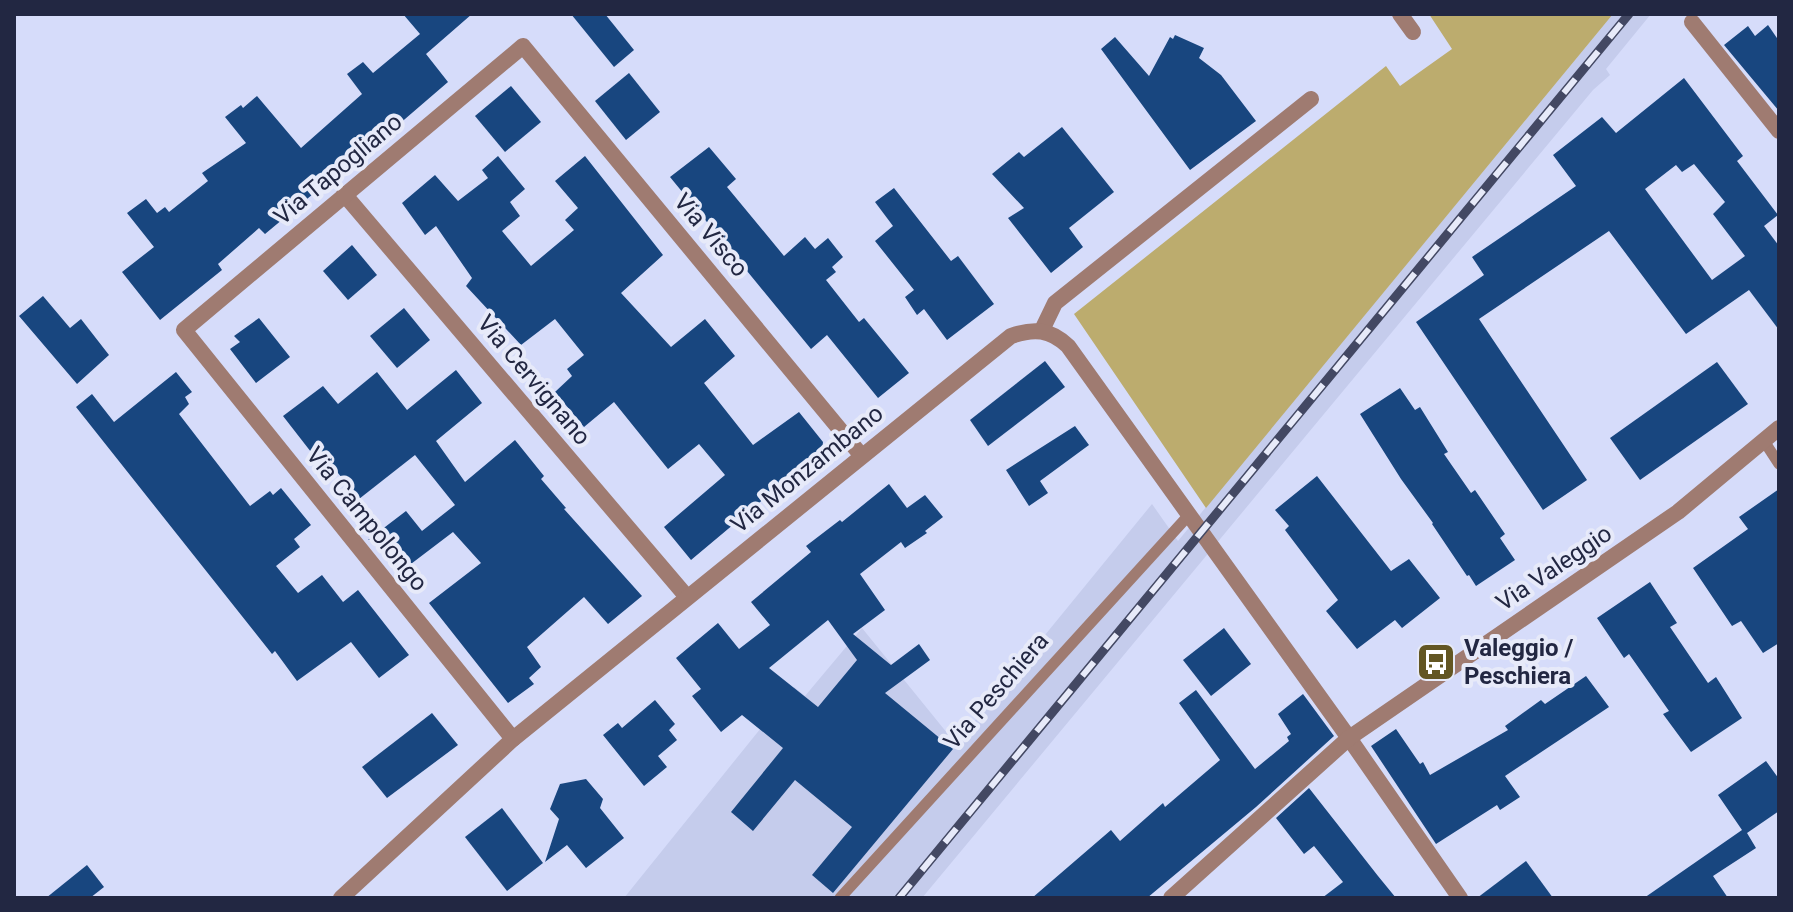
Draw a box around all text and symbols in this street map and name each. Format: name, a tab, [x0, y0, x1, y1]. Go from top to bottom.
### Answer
street label: Via Tapogliano	[268, 107, 408, 231]
street label: Via Visco	[668, 188, 754, 282]
street label: Via Cervignano	[472, 309, 596, 451]
street label: Via Monzambano	[725, 399, 889, 539]
street label: Via Campolongo	[300, 441, 434, 597]
street label: Via Valeggio	[1491, 519, 1617, 617]
street label: Via Peschiera	[938, 627, 1054, 755]
place label: Valeggio / Peschiera	[1464, 634, 1574, 690]
bus stop icon: Valeggio / Peschiera	[1415, 641, 1457, 683]

